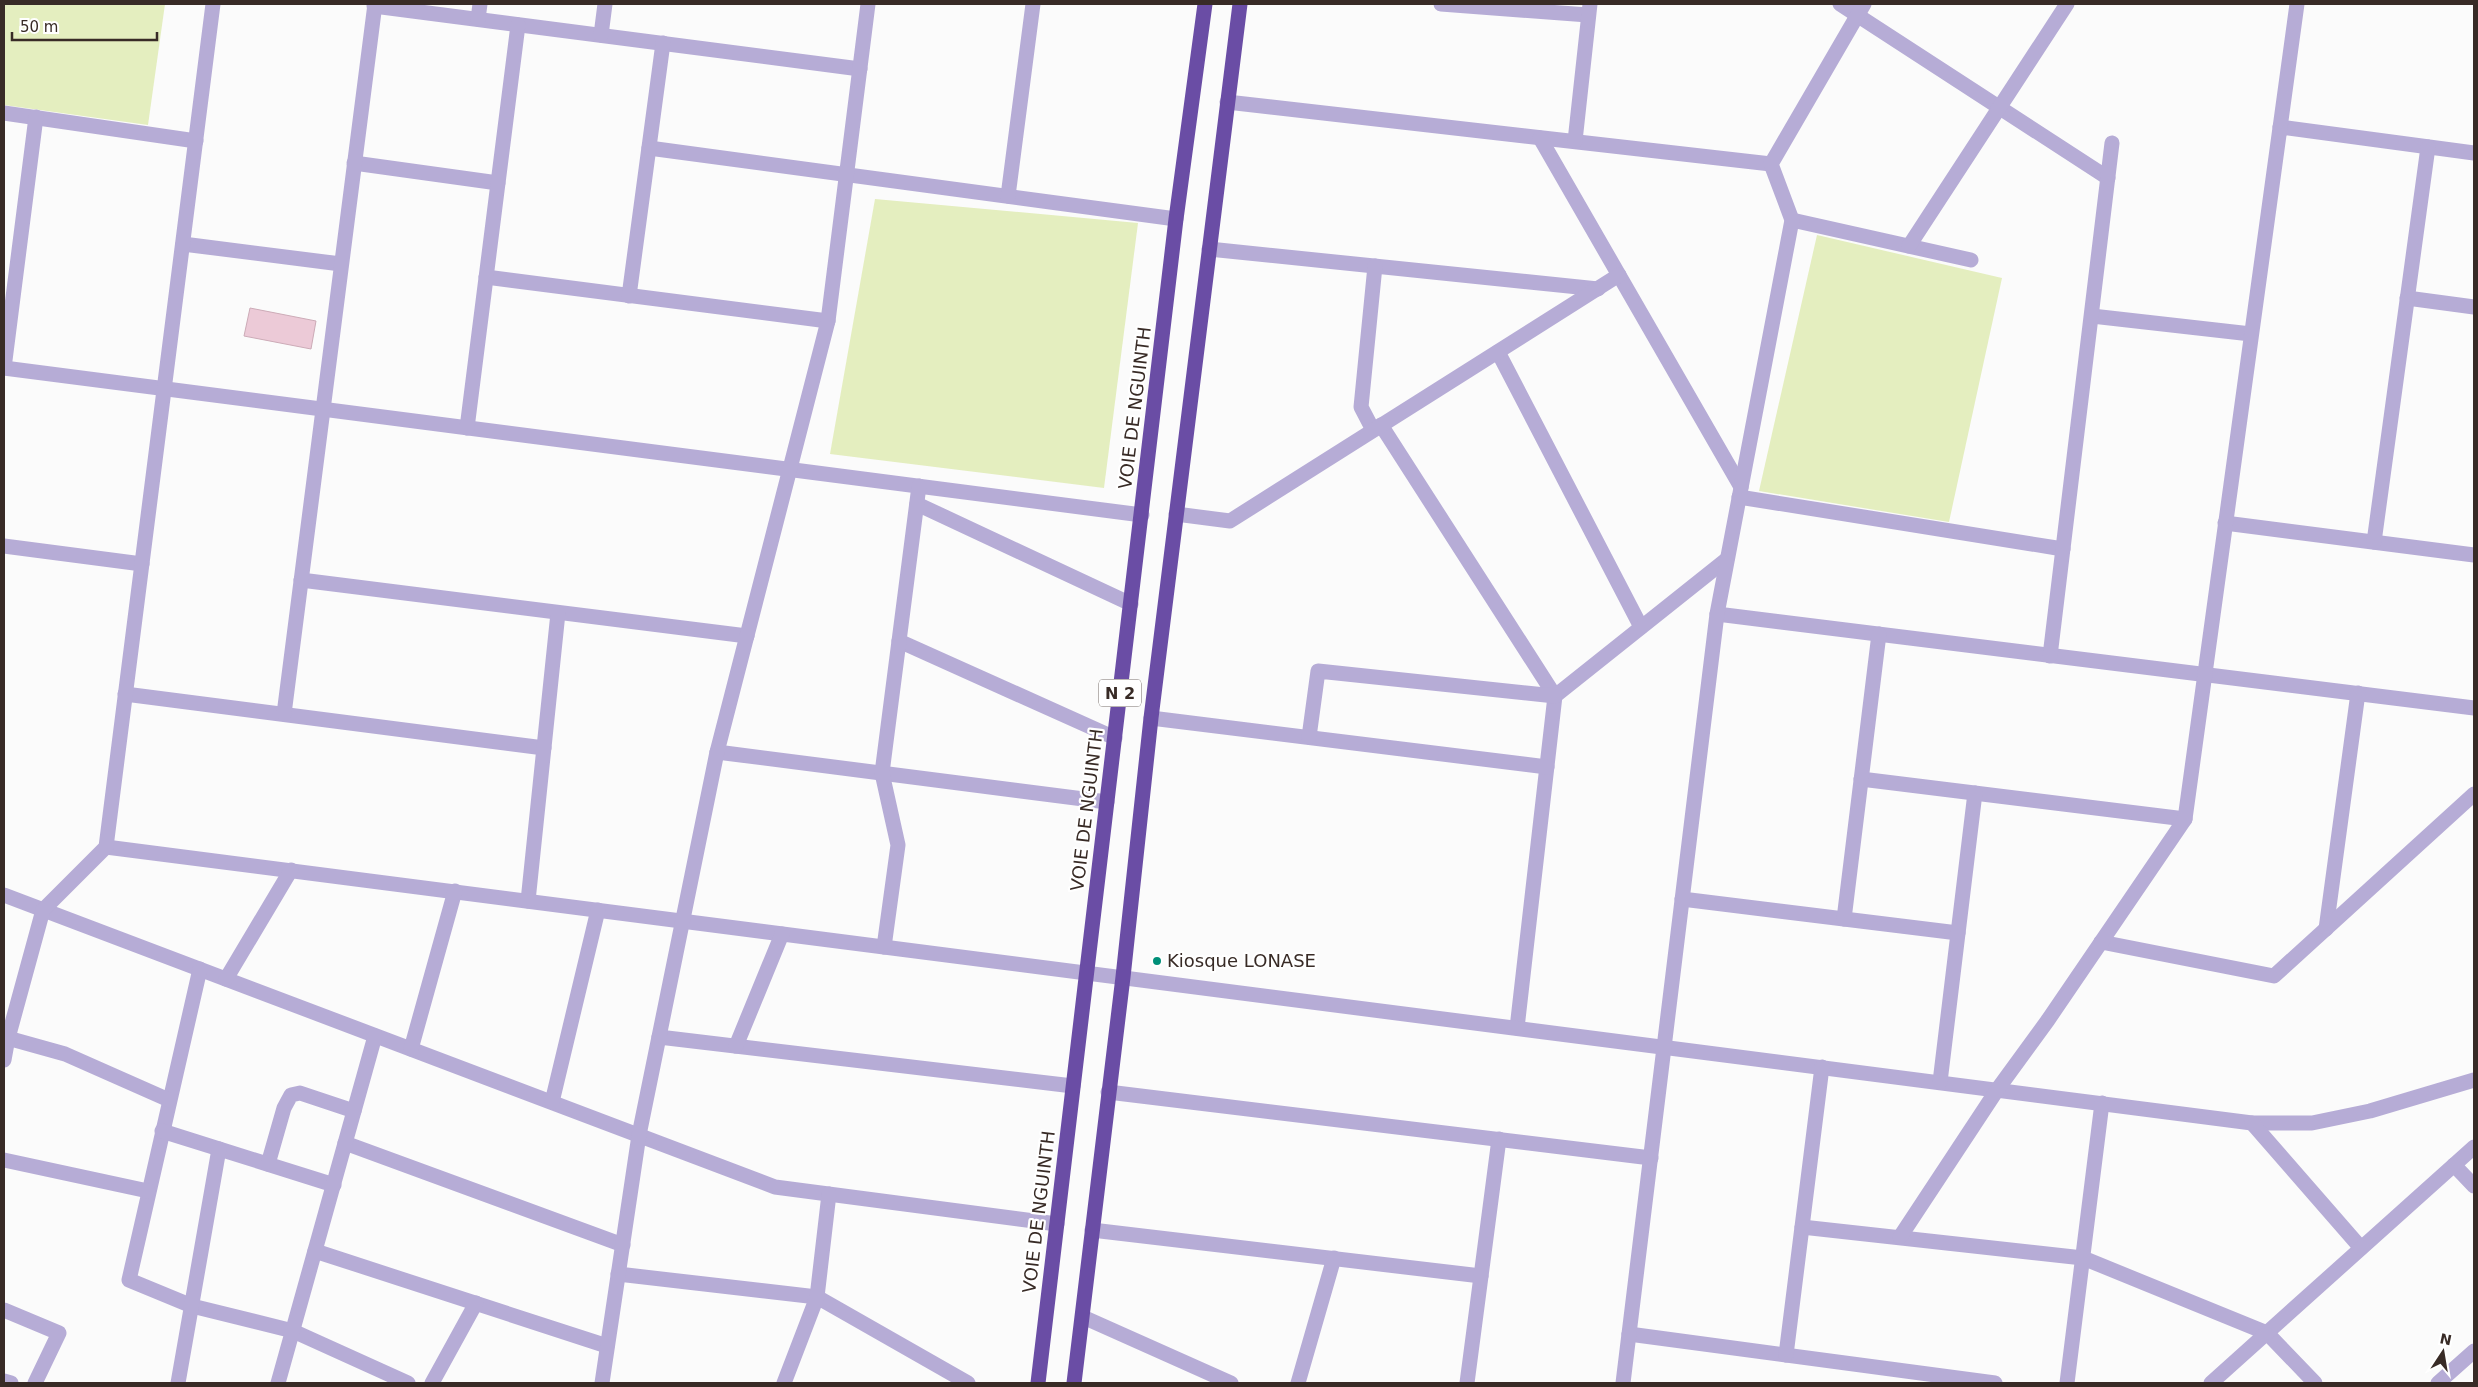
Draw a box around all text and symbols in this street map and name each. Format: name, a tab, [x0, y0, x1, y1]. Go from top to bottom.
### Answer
scale bar	[12, 10, 158, 42]
text: 50 m	[20, 18, 58, 36]
street label: VOIE DE NGUINTH	[1114, 326, 1155, 490]
road number: N 2	[1099, 680, 1141, 706]
street label: VOIE DE NGUINTH	[1066, 728, 1107, 892]
place label: Kiosque LONASE	[1167, 950, 1316, 971]
marker: Kiosque LONASE	[1151, 955, 1163, 967]
street label: VOIE DE NGUINTH	[1018, 1130, 1059, 1294]
north arrow	[2418, 1327, 2468, 1377]
text: N	[2438, 1330, 2453, 1348]

